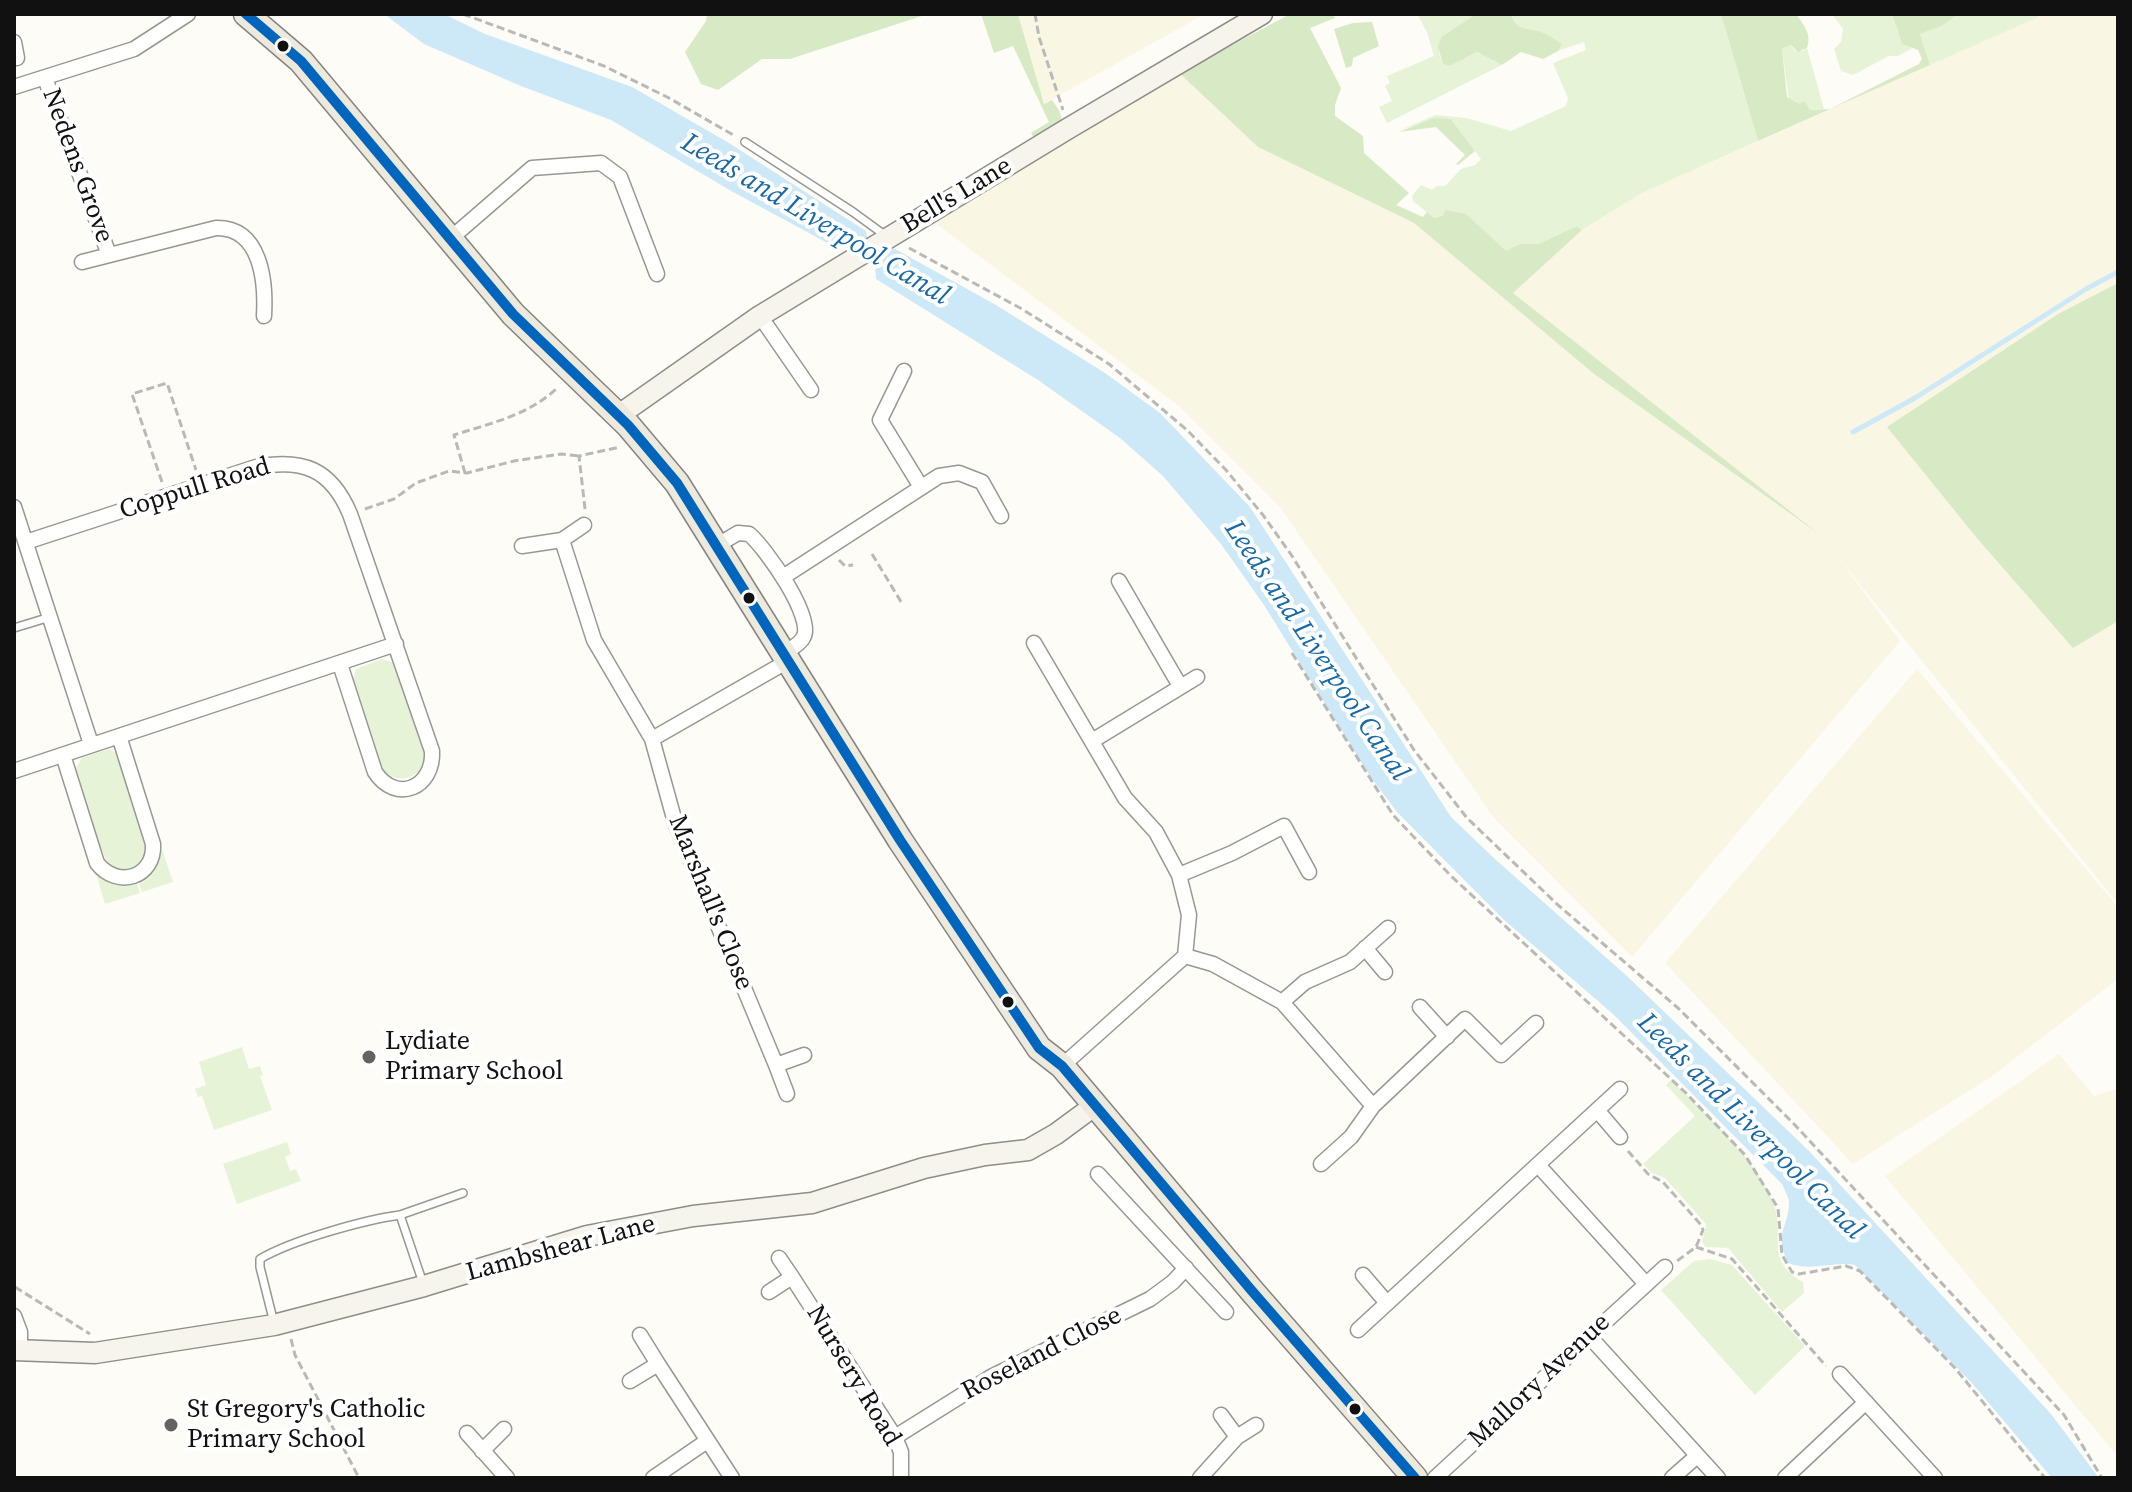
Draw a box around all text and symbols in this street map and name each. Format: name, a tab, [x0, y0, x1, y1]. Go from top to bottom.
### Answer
unlabelled marker	[275, 38, 291, 54]
street label: Nedens Grove	[35, 85, 119, 247]
water label: Leeds and Liverpool Canal	[675, 127, 955, 313]
street label: Bell's Lane	[896, 151, 1018, 241]
street label: Coppull Road	[116, 451, 274, 527]
water label: Leeds and Liverpool Canal	[1216, 514, 1416, 788]
unlabelled marker	[741, 590, 757, 606]
street label: Marshall's Close	[661, 811, 759, 995]
unlabelled marker	[1000, 994, 1016, 1010]
water label: Leeds and Liverpool Canal	[1630, 1007, 1870, 1247]
place label: Lydiate Primary School	[385, 1026, 563, 1088]
marker: Lydiate Primary School	[360, 1048, 378, 1066]
street label: Lambshear Lane	[463, 1209, 659, 1289]
street label: Nursery Road	[799, 1300, 907, 1452]
street label: Roseland Close	[957, 1300, 1127, 1408]
street label: Mallory Avenue	[1463, 1308, 1617, 1454]
place label: St Gregory's Catholic Primary School	[187, 1394, 426, 1456]
unlabelled marker	[1347, 1401, 1363, 1417]
marker: St Gregory's Catholic Primary School	[162, 1416, 180, 1434]

